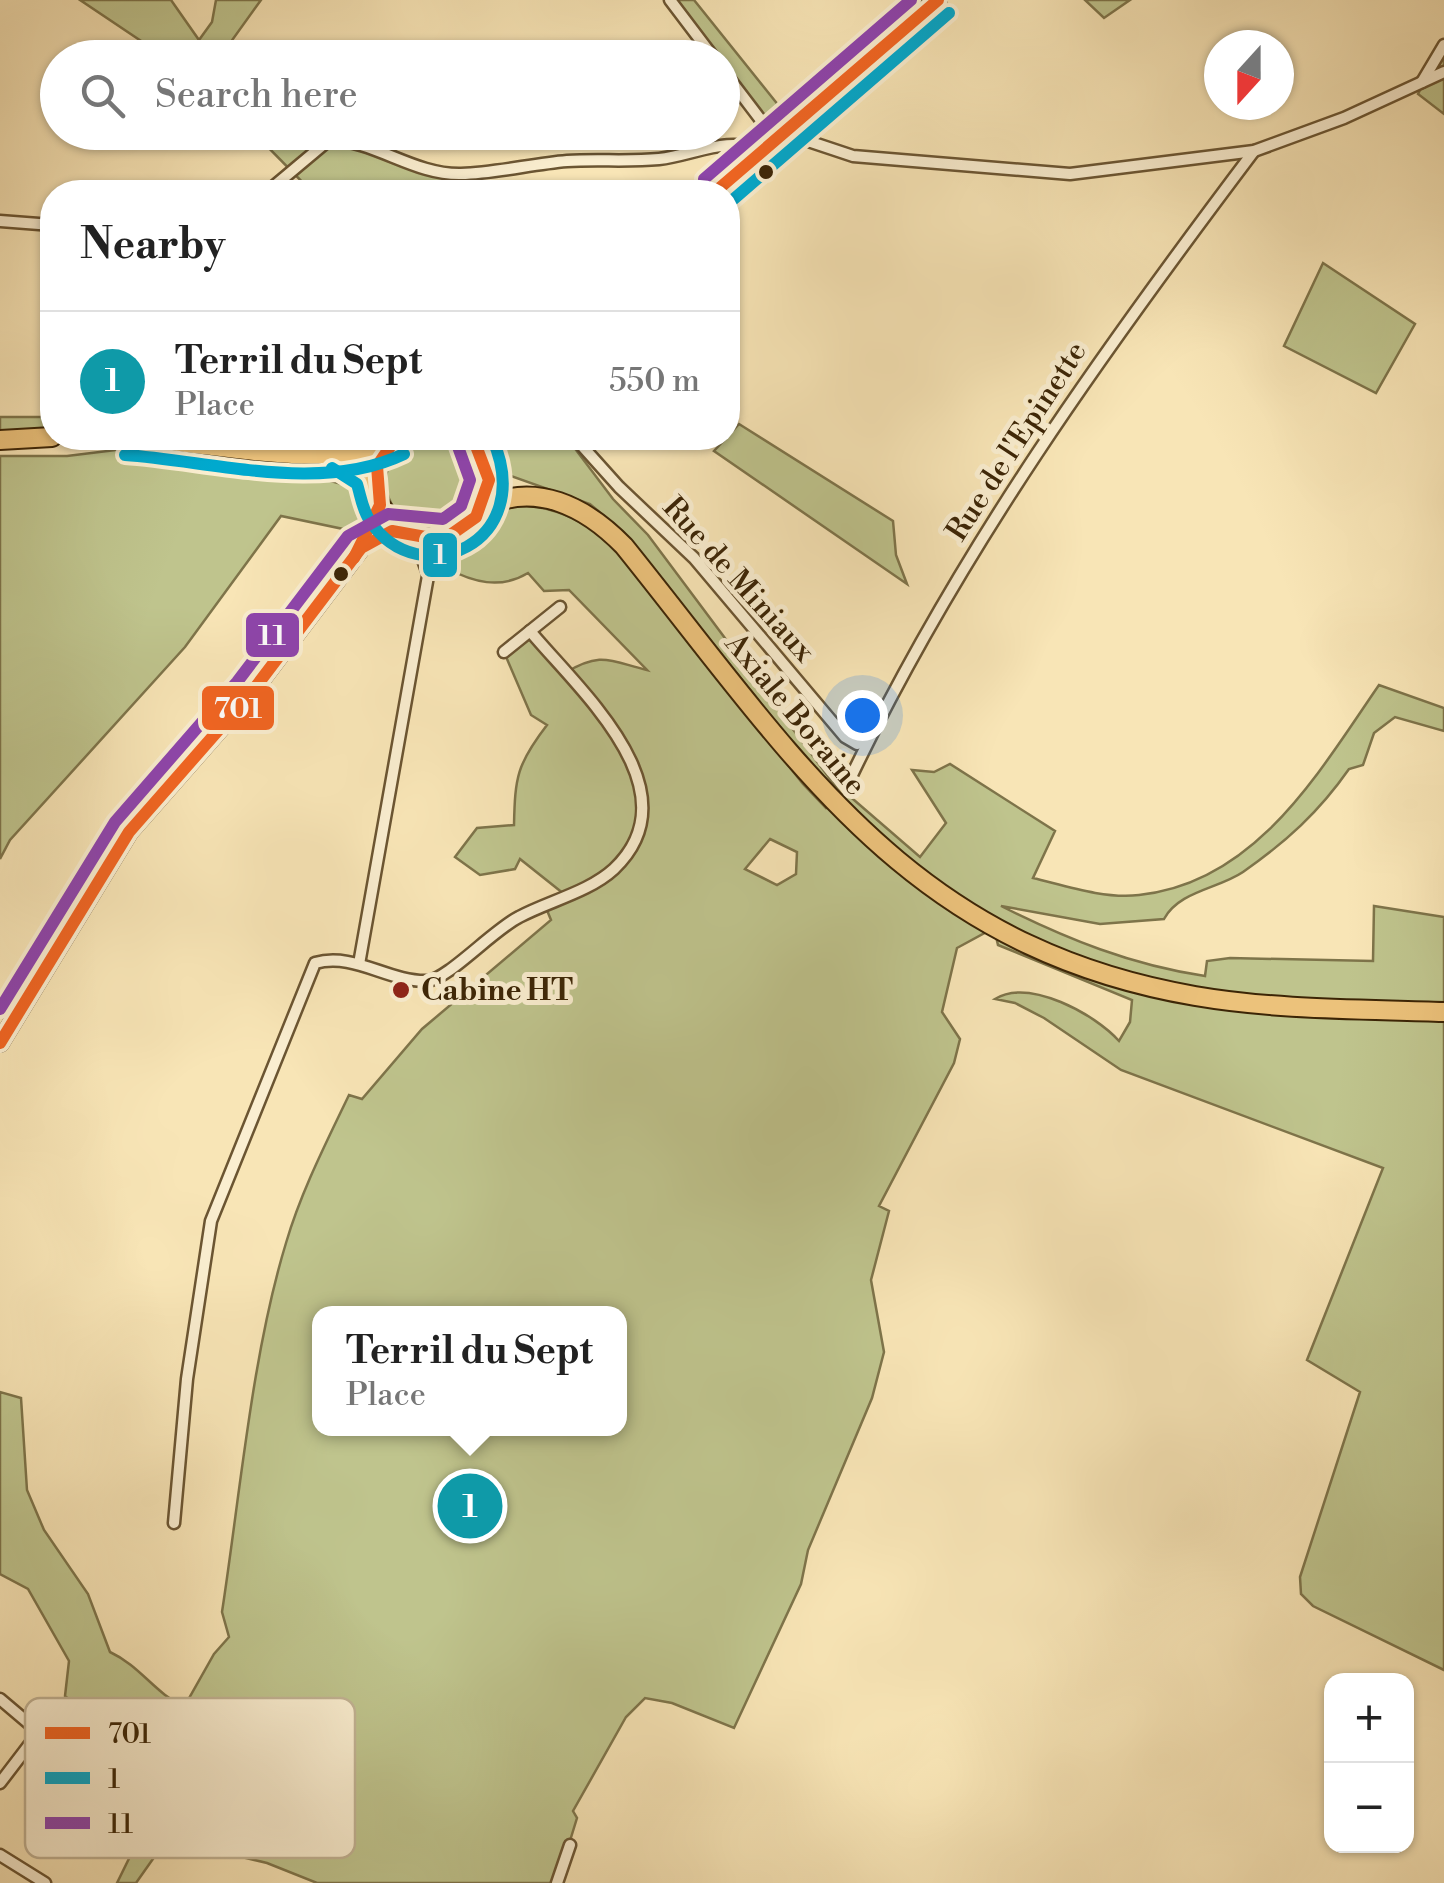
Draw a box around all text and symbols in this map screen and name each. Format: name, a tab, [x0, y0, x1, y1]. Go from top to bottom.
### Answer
north arrow	[1204, 30, 1294, 120]
search box	[40, 40, 740, 150]
icon: search	[75, 68, 130, 123]
text: Search here	[155, 72, 358, 119]
unlabelled marker	[756, 162, 776, 182]
text: Nearby	[80, 219, 225, 272]
street label: Rue de l'Epinette	[938, 335, 1095, 548]
text: Terril du Sept	[175, 338, 422, 385]
text: 1	[105, 361, 120, 401]
text: 550 m	[609, 361, 700, 401]
text: Place	[175, 385, 255, 425]
street label: Rue de Miniaux	[654, 489, 823, 671]
line badge: 1	[421, 531, 459, 579]
text: 1	[433, 538, 447, 573]
unlabelled marker	[331, 564, 351, 584]
line badge: 11	[244, 611, 301, 659]
text: 11	[258, 619, 286, 654]
street label: Axiale Boraine	[716, 625, 874, 803]
line badge: 701	[200, 684, 276, 732]
your location	[837, 690, 888, 741]
text: 701	[214, 692, 263, 727]
place label: Cabine HT	[421, 972, 573, 1010]
marker: Cabine HT	[390, 979, 412, 1001]
popup	[312, 1306, 627, 1436]
text: Terril du Sept	[346, 1328, 593, 1375]
text: Place	[346, 1375, 426, 1415]
pin: 1	[438, 1468, 502, 1544]
map controls	[1324, 1673, 1414, 1853]
button: +	[1324, 1673, 1414, 1763]
legend	[25, 1698, 355, 1858]
text: 701	[108, 1717, 151, 1752]
text: 1	[108, 1762, 120, 1797]
button: −	[1324, 1763, 1414, 1853]
text: 11	[108, 1807, 133, 1842]

